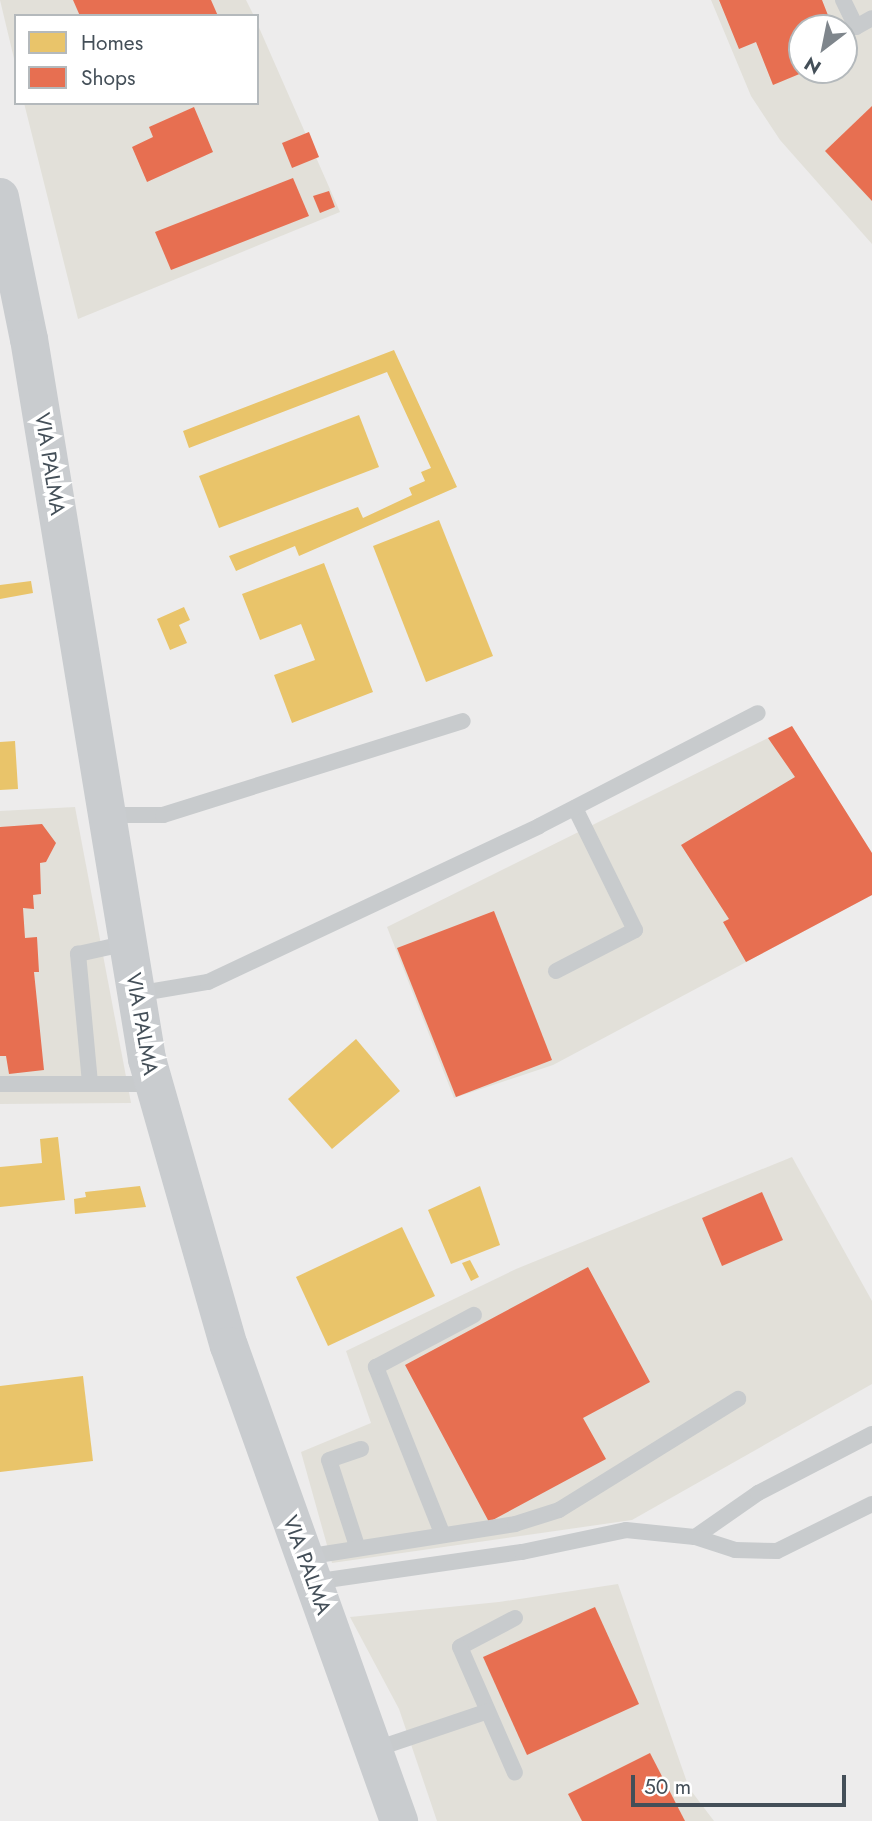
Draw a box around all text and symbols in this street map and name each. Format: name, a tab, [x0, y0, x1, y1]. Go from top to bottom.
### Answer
legend	[14, 14, 259, 105]
north arrow	[788, 14, 858, 84]
text: Homes	[81, 28, 143, 58]
text: N	[799, 50, 826, 81]
text: Shops	[81, 63, 135, 93]
street label: VIA PALMA	[29, 411, 71, 517]
street label: VIA PALMA	[121, 971, 163, 1077]
street label: VIA PALMA	[277, 1512, 337, 1618]
scale bar	[634, 1762, 849, 1806]
text: 50 m	[644, 1772, 691, 1802]

